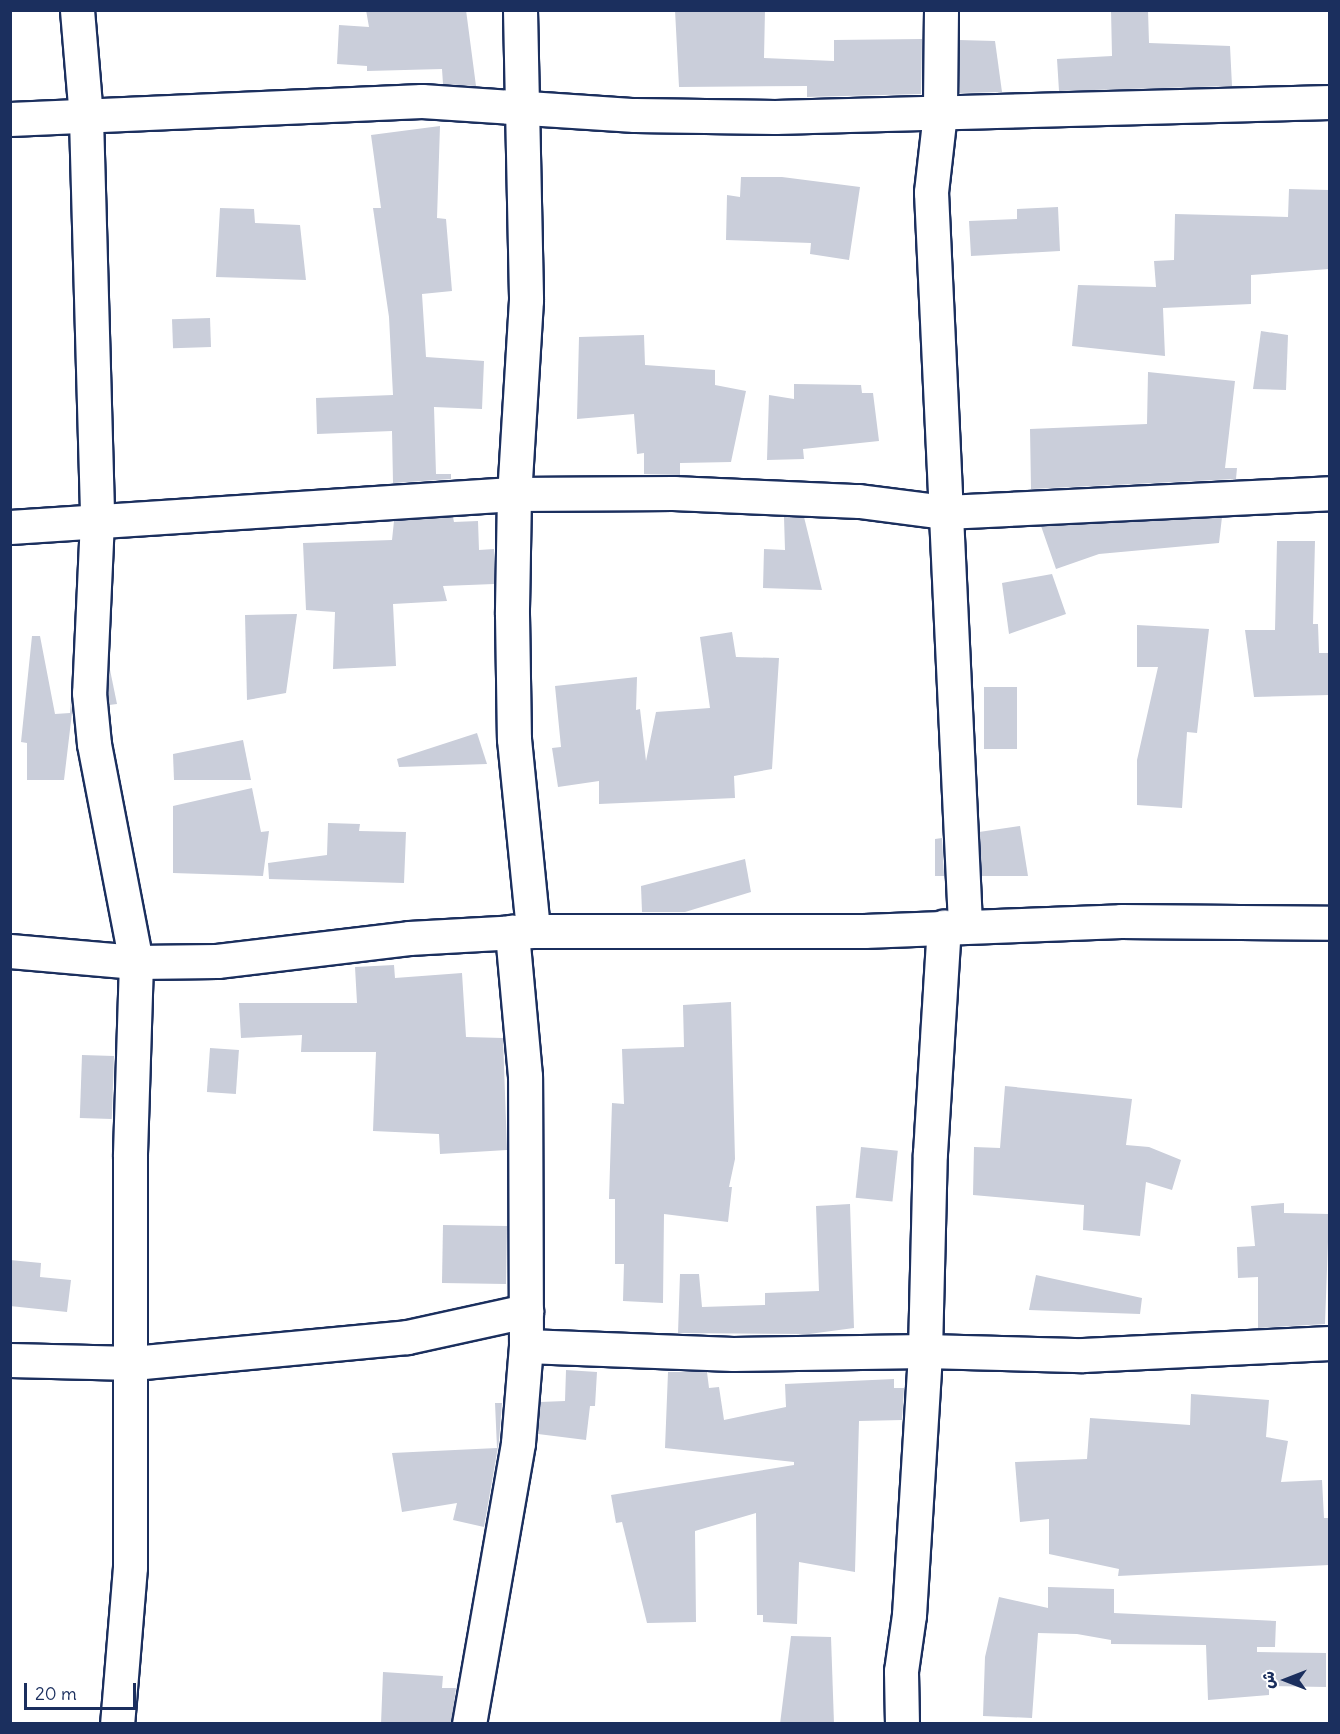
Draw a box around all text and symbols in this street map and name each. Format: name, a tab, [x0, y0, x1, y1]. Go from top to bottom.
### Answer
north arrow	[1256, 1650, 1316, 1710]
scale bar	[27, 1671, 140, 1709]
text: ش	[1258, 1671, 1278, 1689]
text: 20 m	[35, 1682, 77, 1705]

